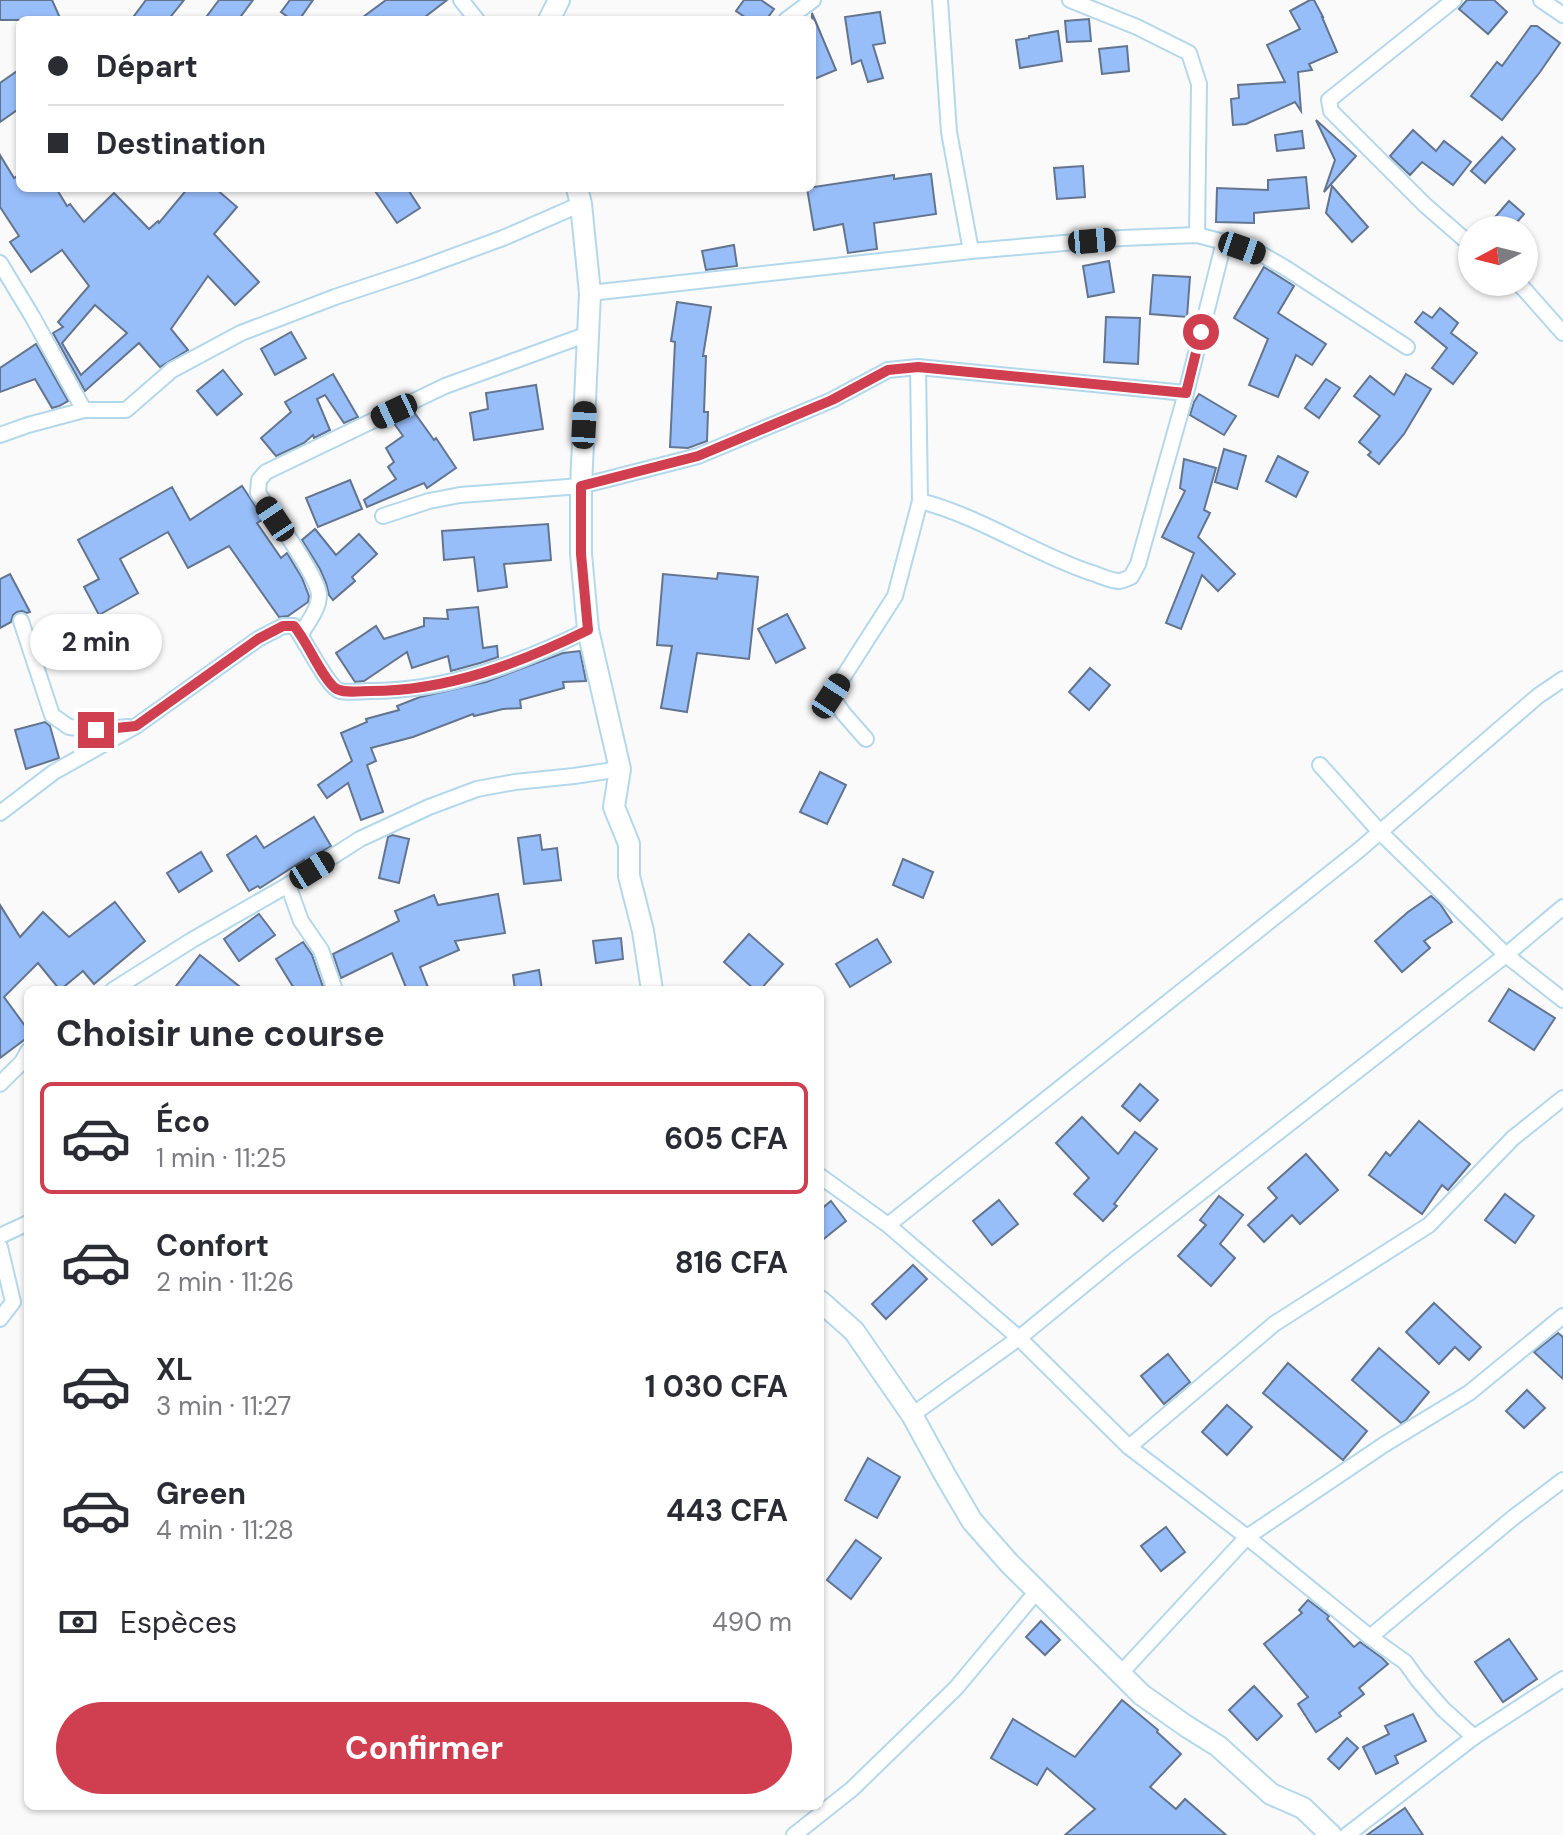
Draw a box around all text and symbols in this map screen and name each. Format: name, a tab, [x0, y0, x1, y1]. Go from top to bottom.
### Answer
text: Départ	[96, 47, 198, 86]
text: Destination	[96, 124, 266, 163]
north arrow	[1458, 216, 1538, 296]
map controls	[1458, 216, 1538, 296]
car	[1067, 227, 1117, 255]
car	[1215, 229, 1269, 267]
route start	[1183, 314, 1219, 350]
car	[367, 390, 421, 432]
car	[571, 400, 597, 450]
car	[252, 492, 298, 546]
callout: 2 min	[30, 614, 162, 670]
text: 2 min	[62, 625, 130, 659]
car	[808, 669, 854, 723]
route end	[78, 712, 114, 748]
car	[285, 847, 339, 893]
text: Choisir une course	[56, 1010, 385, 1057]
icon: car	[60, 1102, 132, 1174]
text: Éco	[156, 1102, 210, 1141]
text: 605 CFA	[664, 1119, 788, 1158]
text: 1 min · 11:25	[156, 1141, 287, 1175]
icon: car	[60, 1226, 132, 1298]
text: Confort	[156, 1226, 269, 1265]
text: 816 CFA	[675, 1243, 788, 1282]
text: 2 min · 11:26	[156, 1265, 294, 1299]
icon: car	[60, 1350, 132, 1422]
text: XL	[156, 1350, 193, 1389]
text: 1 030 CFA	[645, 1367, 788, 1406]
text: 3 min · 11:27	[156, 1389, 292, 1423]
icon: car	[60, 1474, 132, 1546]
text: Green	[156, 1474, 246, 1513]
text: 443 CFA	[666, 1491, 788, 1530]
text: 4 min · 11:28	[156, 1513, 294, 1547]
icon: cash	[56, 1600, 100, 1644]
text: Espèces	[120, 1603, 237, 1642]
text: 490 m	[712, 1605, 792, 1639]
button: Confirmer	[56, 1702, 792, 1794]

